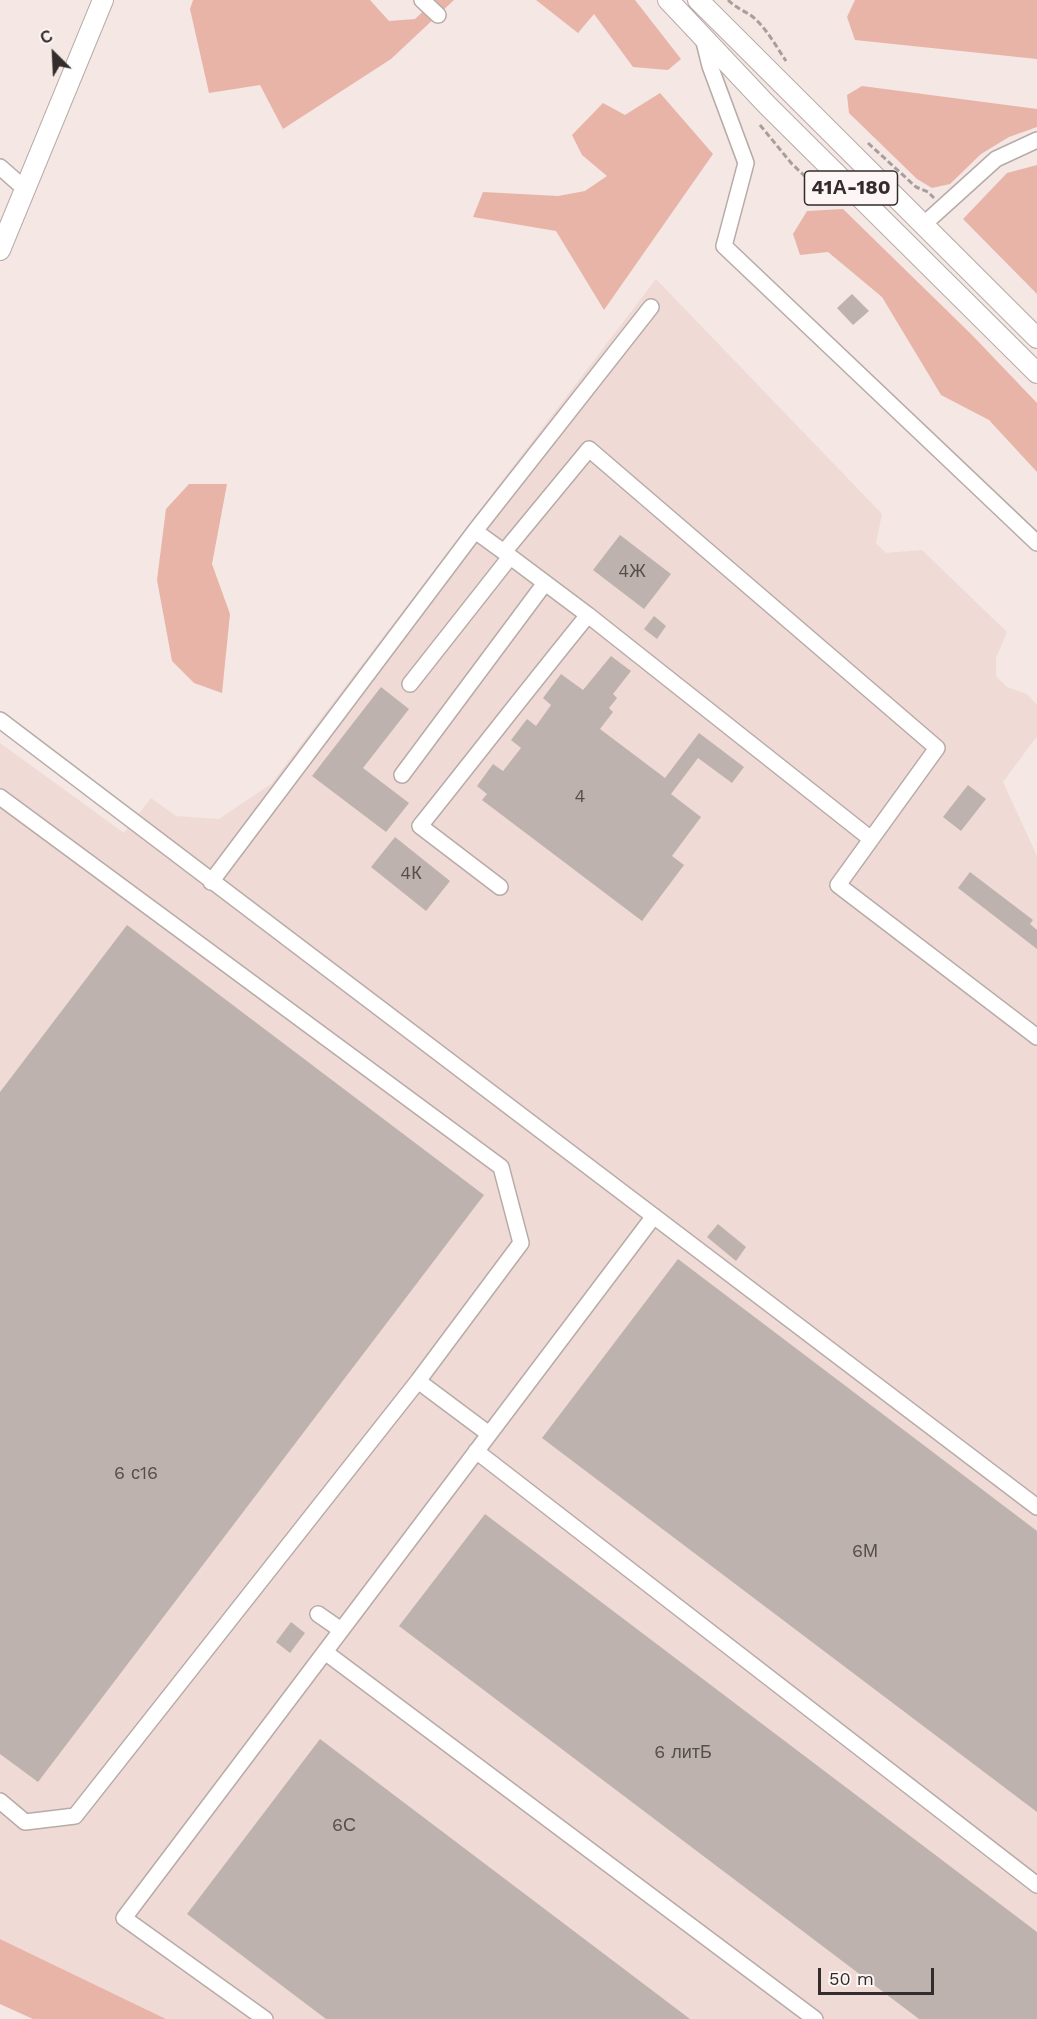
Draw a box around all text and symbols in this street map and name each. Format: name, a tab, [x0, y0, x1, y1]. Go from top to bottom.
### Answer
north arrow	[24, 24, 84, 84]
text: С	[37, 26, 56, 48]
road number: 41А-180	[804, 171, 898, 205]
house number: 4Ж	[618, 561, 646, 583]
house number: 4	[575, 786, 585, 808]
house number: 4К	[400, 863, 422, 885]
house number: 6 с16	[114, 1463, 158, 1485]
house number: 6М	[852, 1541, 878, 1563]
house number: 6 литБ	[654, 1742, 712, 1764]
house number: 6С	[332, 1815, 356, 1837]
scale bar	[821, 1956, 936, 1994]
text: 50 m	[829, 1968, 874, 1989]

